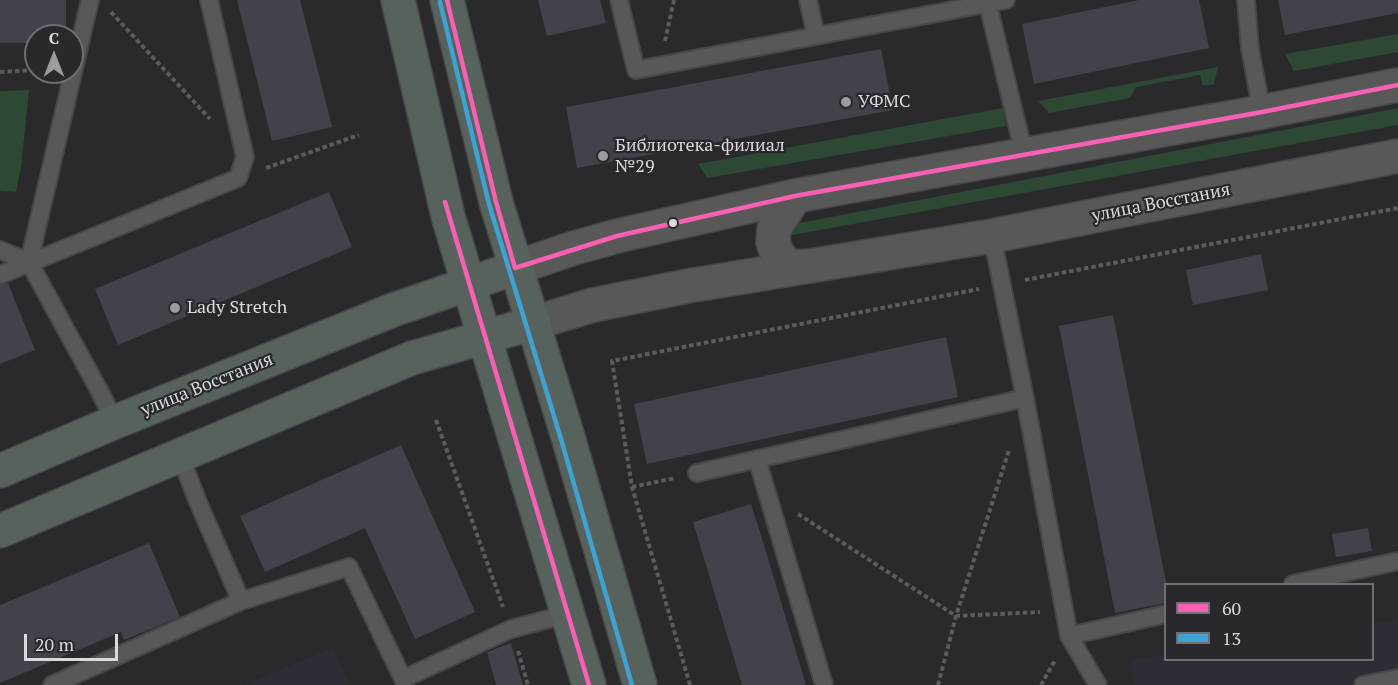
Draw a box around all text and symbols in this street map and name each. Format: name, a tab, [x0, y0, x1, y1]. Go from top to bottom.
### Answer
north arrow	[24, 24, 84, 84]
text: С	[49, 27, 59, 49]
place label: УФМС	[858, 91, 911, 113]
marker: УФМС	[839, 95, 853, 109]
place label: Библиотека-филиал №29	[615, 135, 785, 178]
marker: Библиотека-филиал №29	[596, 149, 610, 163]
street label: улица Восстания	[1090, 179, 1232, 227]
unlabelled marker	[667, 217, 679, 229]
place label: Lady Stretch	[187, 297, 287, 319]
marker: Lady Stretch	[168, 301, 182, 315]
street label: улица Восстания	[138, 349, 276, 421]
legend	[1164, 583, 1374, 661]
text: 60	[1222, 596, 1241, 620]
scale bar	[27, 622, 122, 660]
text: 13	[1222, 626, 1241, 650]
text: 20 m	[35, 632, 74, 656]

